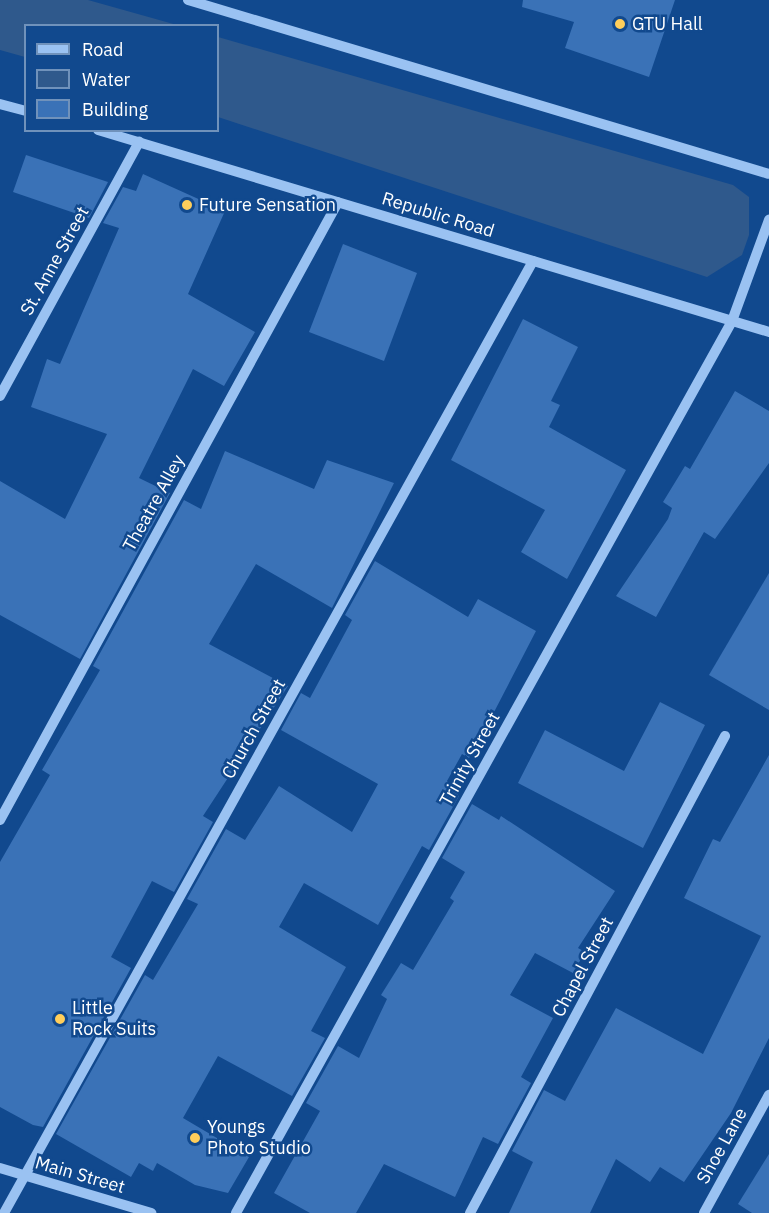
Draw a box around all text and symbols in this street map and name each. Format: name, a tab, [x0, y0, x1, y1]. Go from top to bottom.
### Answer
place label: GTU Hall	[632, 13, 703, 35]
marker: GTU Hall	[613, 17, 627, 31]
legend	[24, 24, 219, 132]
text: Road	[82, 38, 123, 61]
text: Water	[82, 68, 130, 91]
text: Building	[82, 98, 148, 121]
street label: Republic Road	[379, 188, 497, 242]
place label: Future Sensation	[199, 194, 336, 216]
marker: Future Sensation	[180, 198, 194, 212]
street label: St. Anne Street	[16, 203, 94, 319]
street label: Theatre Alley	[119, 451, 189, 555]
street label: Church Street	[218, 675, 290, 783]
street label: Trinity Street	[435, 708, 505, 810]
street label: Chapel Street	[548, 913, 618, 1021]
place label: Little Rock Suits	[72, 998, 156, 1040]
marker: Little Rock Suits	[53, 1012, 67, 1026]
street label: Shoe Lane	[692, 1104, 752, 1188]
place label: Youngs Photo Studio	[207, 1117, 311, 1160]
marker: Youngs Photo Studio	[188, 1131, 202, 1145]
street label: Main Street	[33, 1152, 127, 1198]

